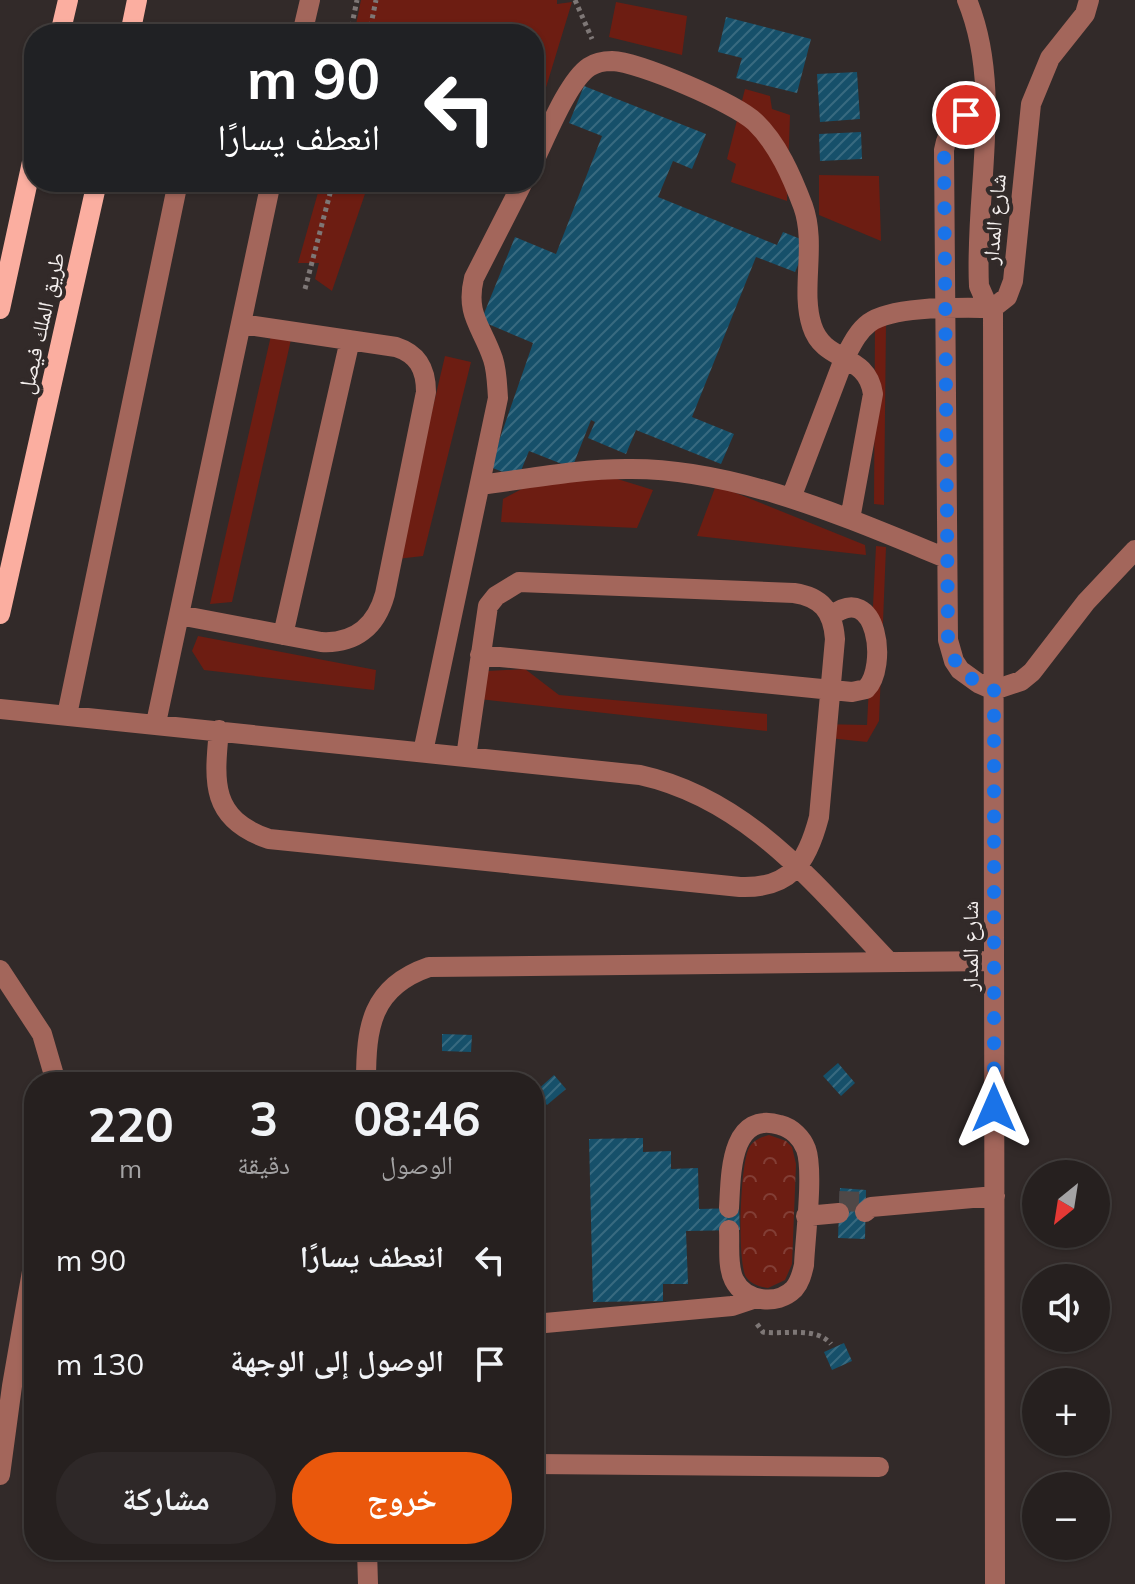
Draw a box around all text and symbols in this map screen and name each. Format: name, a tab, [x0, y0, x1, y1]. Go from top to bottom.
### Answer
text: 90 m	[247, 43, 380, 113]
icon: left	[408, 56, 512, 160]
pin	[932, 81, 1000, 149]
icon: arrive	[944, 93, 988, 137]
text: انعطف يسارًا	[217, 114, 380, 159]
street label: شارع المدار	[976, 173, 1012, 266]
street label: طريق الملك فيصل	[11, 249, 71, 397]
street label: شارع المدار	[956, 901, 984, 992]
position arrow	[952, 1066, 1036, 1150]
text: 3	[249, 1088, 278, 1148]
text: 08:46	[353, 1088, 481, 1148]
text: 220	[87, 1094, 174, 1154]
text: دقيقة	[237, 1148, 290, 1181]
text: الوصول	[381, 1148, 453, 1181]
text: m	[119, 1152, 142, 1185]
north arrow	[1022, 1160, 1110, 1248]
map controls	[1022, 1160, 1110, 1560]
text: انعطف يسارًا	[300, 1237, 444, 1275]
icon: left	[468, 1238, 512, 1282]
text: 90 m	[56, 1241, 126, 1279]
button: sound	[1022, 1264, 1110, 1352]
text: الوصول إلى الوجهة	[230, 1341, 444, 1379]
icon: arrive	[468, 1342, 512, 1386]
text: 130 m	[56, 1345, 144, 1383]
button: +	[1022, 1368, 1110, 1456]
button: مشاركة	[56, 1452, 276, 1544]
button: خروج	[292, 1452, 512, 1544]
button: −	[1022, 1472, 1110, 1560]

